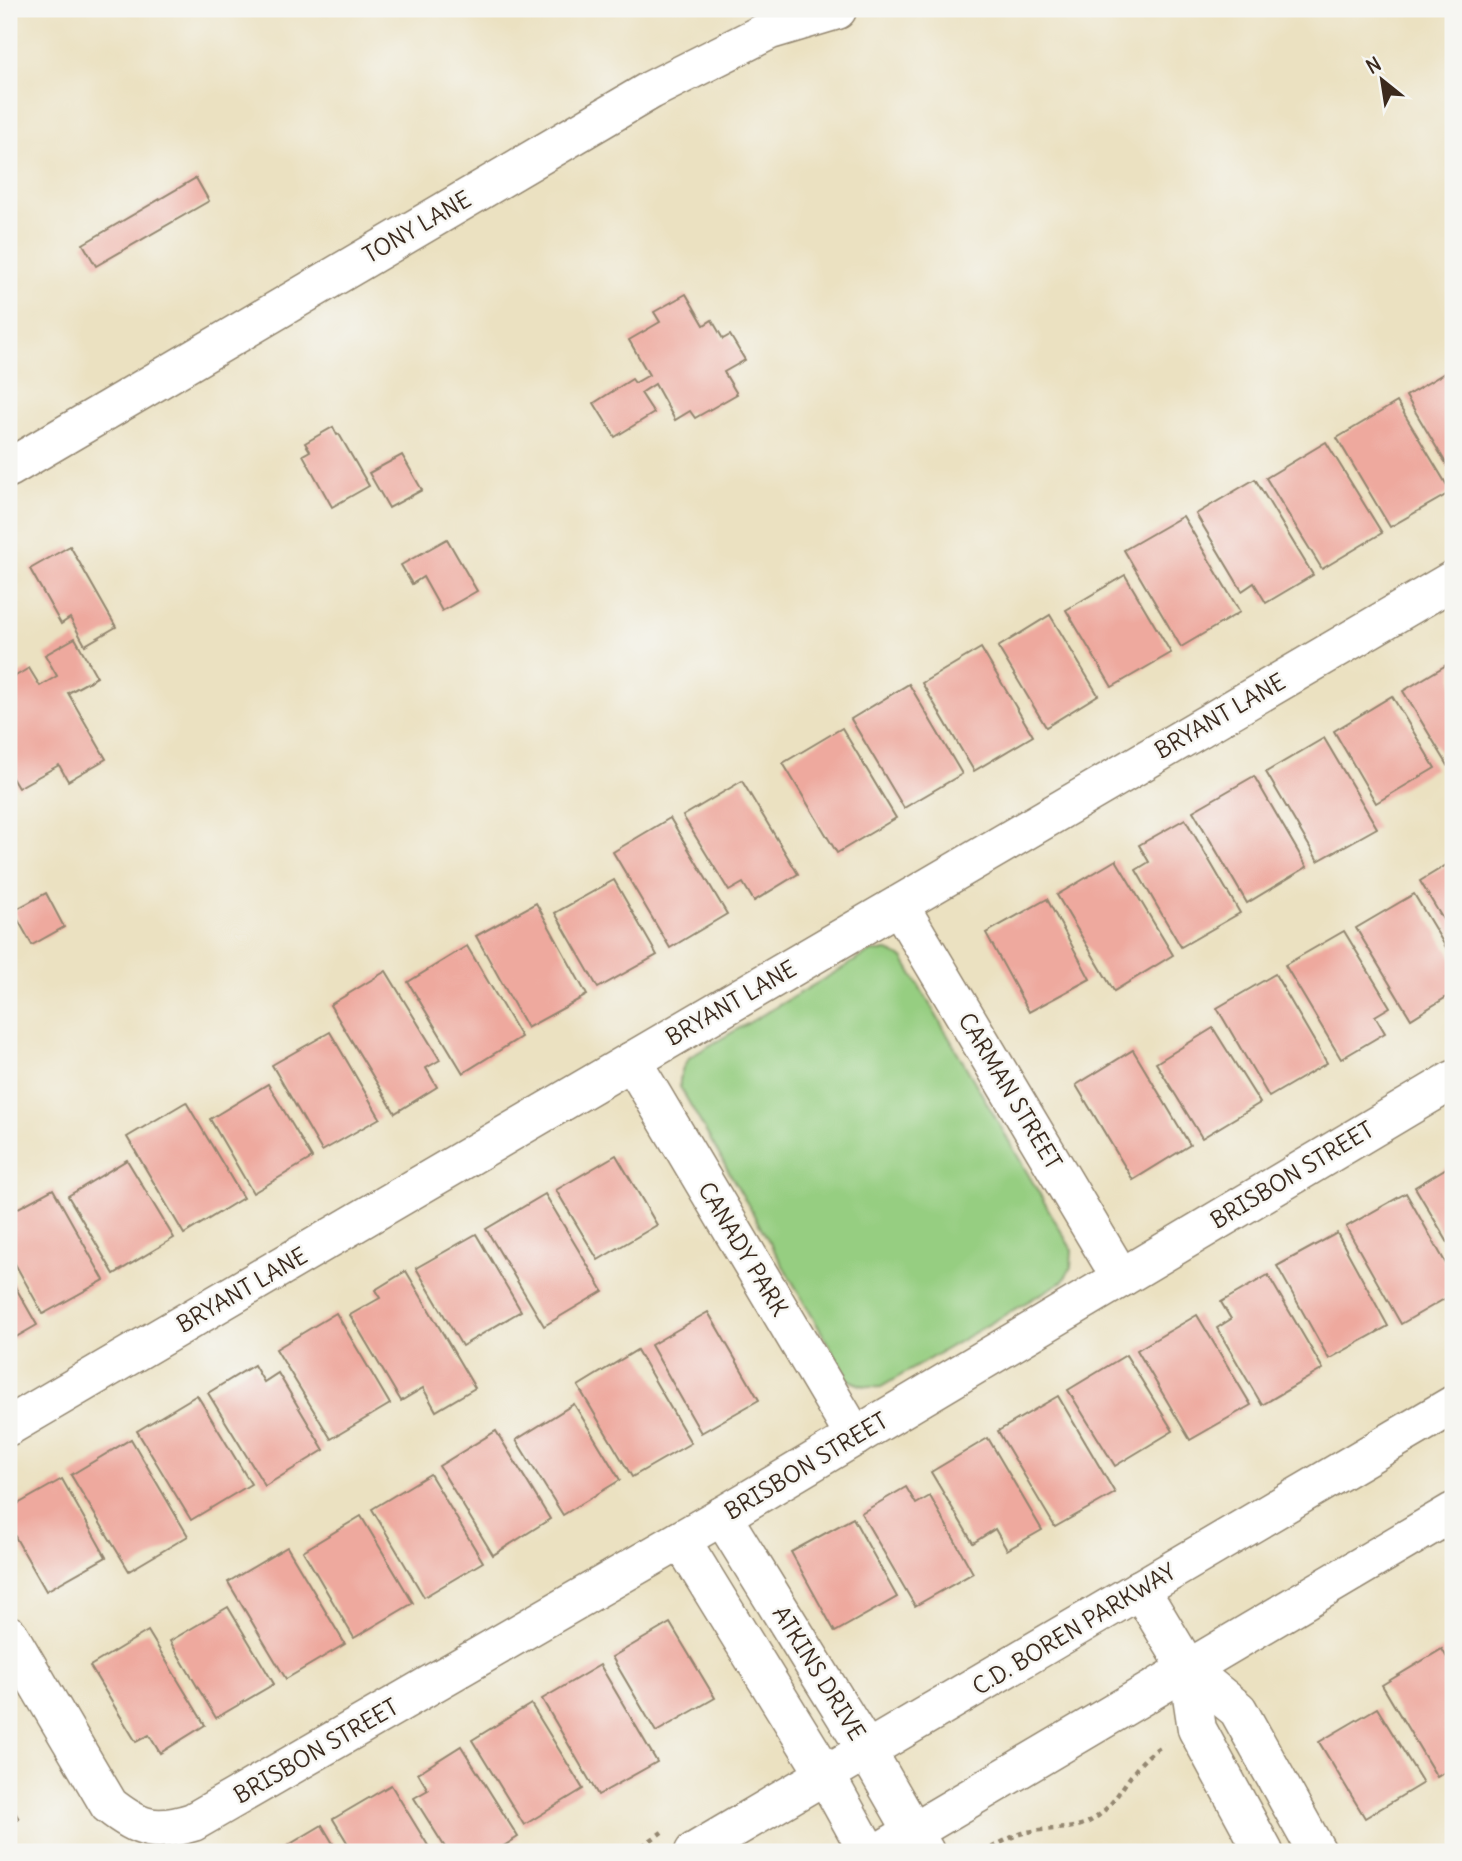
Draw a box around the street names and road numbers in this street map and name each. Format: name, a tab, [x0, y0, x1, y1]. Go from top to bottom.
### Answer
street label: TONY LANE	[358, 184, 476, 269]
street label: BRYANT LANE	[1149, 666, 1290, 765]
street label: BRYANT LANE	[660, 953, 801, 1052]
street label: CARMAN STREET	[952, 1007, 1069, 1174]
street label: BRISBON STREET	[1205, 1114, 1379, 1235]
street label: CANADY PARK	[692, 1176, 795, 1321]
street label: BRYANT LANE	[171, 1240, 312, 1339]
street label: BRISBON STREET	[719, 1405, 893, 1526]
street label: C.D. BOREN PARKWAY	[967, 1556, 1181, 1701]
street label: ATKINS DRIVE	[767, 1600, 872, 1745]
street label: BRISBON STREET	[228, 1692, 403, 1809]

